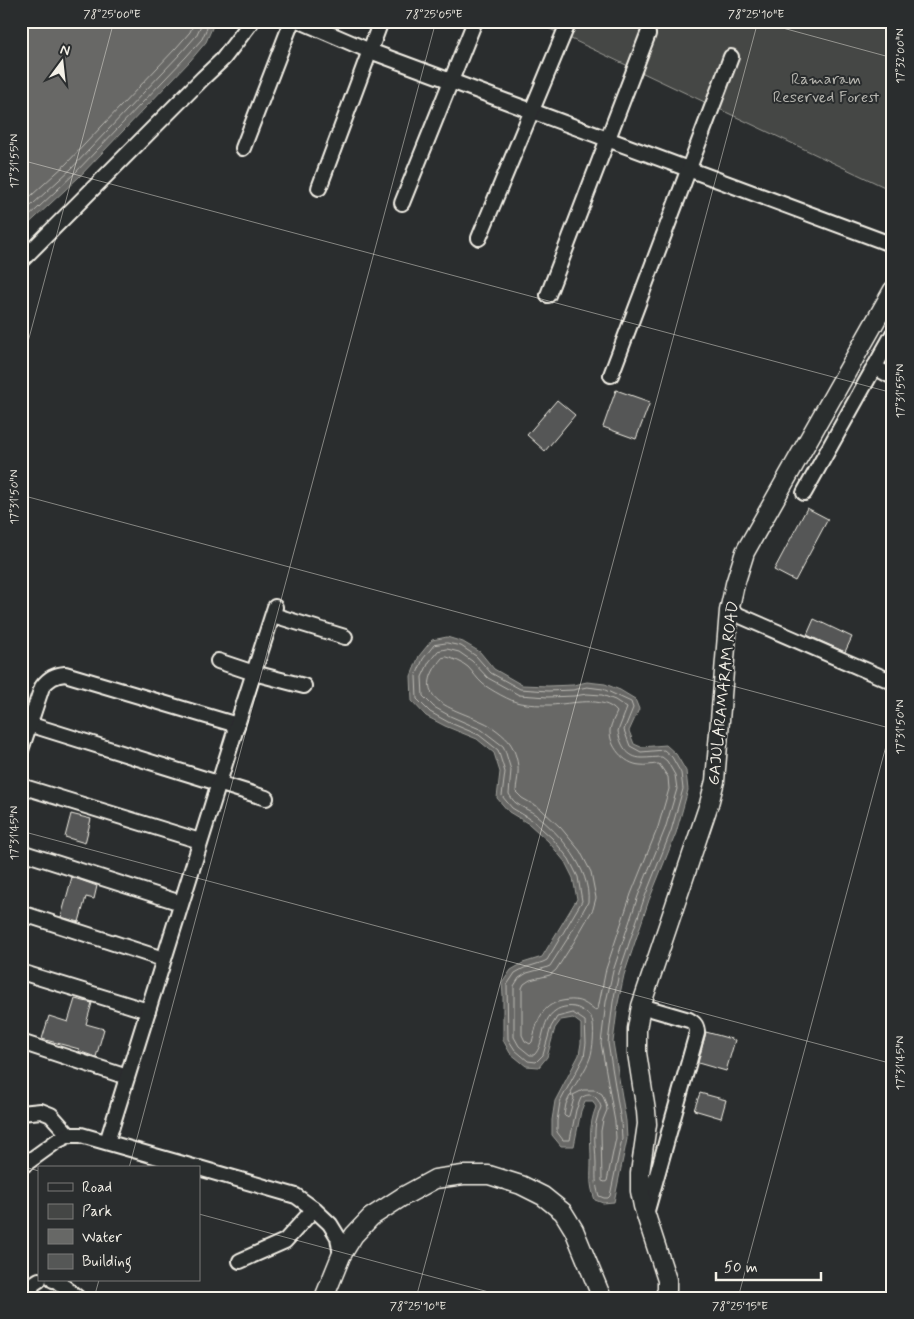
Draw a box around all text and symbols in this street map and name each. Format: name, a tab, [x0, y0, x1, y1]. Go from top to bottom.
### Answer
text: 78°25'00"E	[83, 7, 141, 23]
text: 78°25'05"E	[405, 7, 463, 23]
text: 78°25'10"E	[728, 7, 784, 23]
text: 17°32'00"N	[893, 28, 909, 84]
north arrow	[38, 38, 88, 88]
text: N	[58, 41, 72, 60]
park label: Ramaram Reserved Forest	[773, 69, 879, 108]
text: 17°31'55"N	[7, 134, 23, 188]
text: 17°31'55"N	[893, 364, 909, 418]
text: 17°31'50"N	[7, 469, 23, 525]
street label: GAJULARAMARAM ROAD	[703, 600, 744, 786]
text: 17°31'50"N	[893, 699, 909, 755]
text: 17°31'45"N	[7, 806, 23, 860]
text: 17°31'45"N	[893, 1036, 909, 1090]
legend	[38, 1166, 200, 1282]
text: Road	[82, 1178, 112, 1198]
text: Park	[82, 1202, 112, 1222]
text: Water	[82, 1228, 122, 1248]
scale bar	[716, 1249, 822, 1281]
text: Building	[82, 1252, 132, 1273]
text: 50 m	[724, 1258, 758, 1278]
text: 78°25'10"E	[390, 1299, 446, 1315]
text: 78°25'15"E	[712, 1299, 768, 1315]

